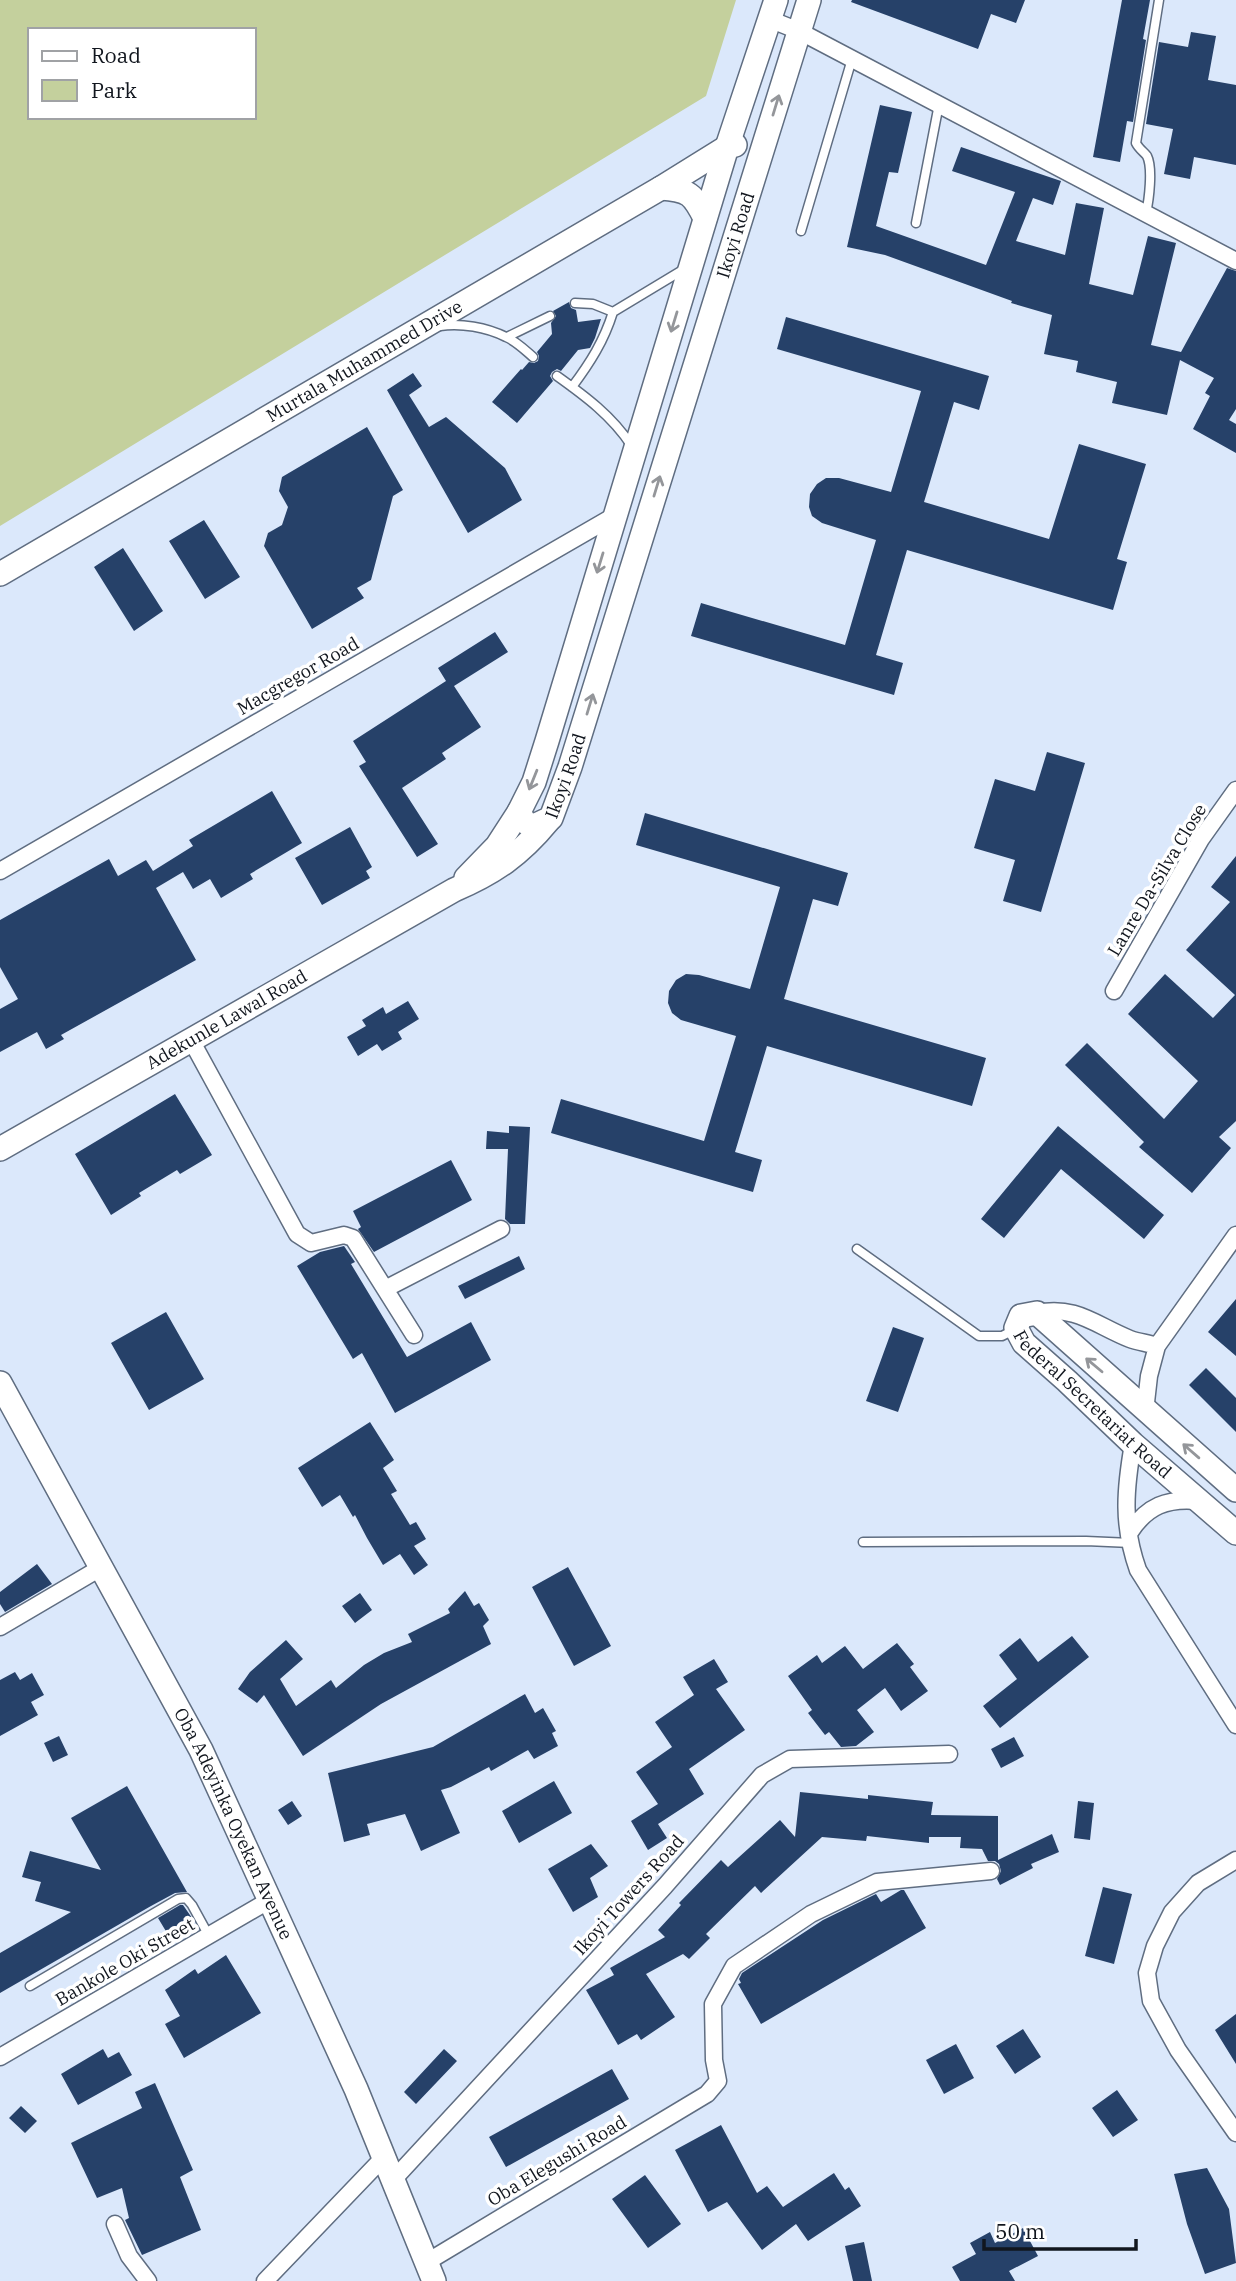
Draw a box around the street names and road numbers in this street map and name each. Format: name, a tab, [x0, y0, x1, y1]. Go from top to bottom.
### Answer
street label: Ikoyi Road	[711, 189, 759, 281]
street label: Murtala Muhammed Drive	[262, 295, 466, 427]
street label: Macgregor Road	[233, 631, 363, 720]
street label: Ikoyi Road	[540, 730, 591, 822]
street label: Lanre Da-Silva Close	[1102, 799, 1211, 960]
street label: Adekunle Lawal Road	[142, 964, 311, 1074]
street label: Federal Secretariat Road	[1008, 1326, 1176, 1483]
street label: Oba Adeyinka Oyekan Avenue	[169, 1704, 298, 1943]
street label: Ikoyi Towers Road	[568, 1830, 689, 1960]
street label: Bankole Oki Street	[51, 1912, 198, 2011]
street label: Oba Elegushi Road	[483, 2110, 630, 2211]

